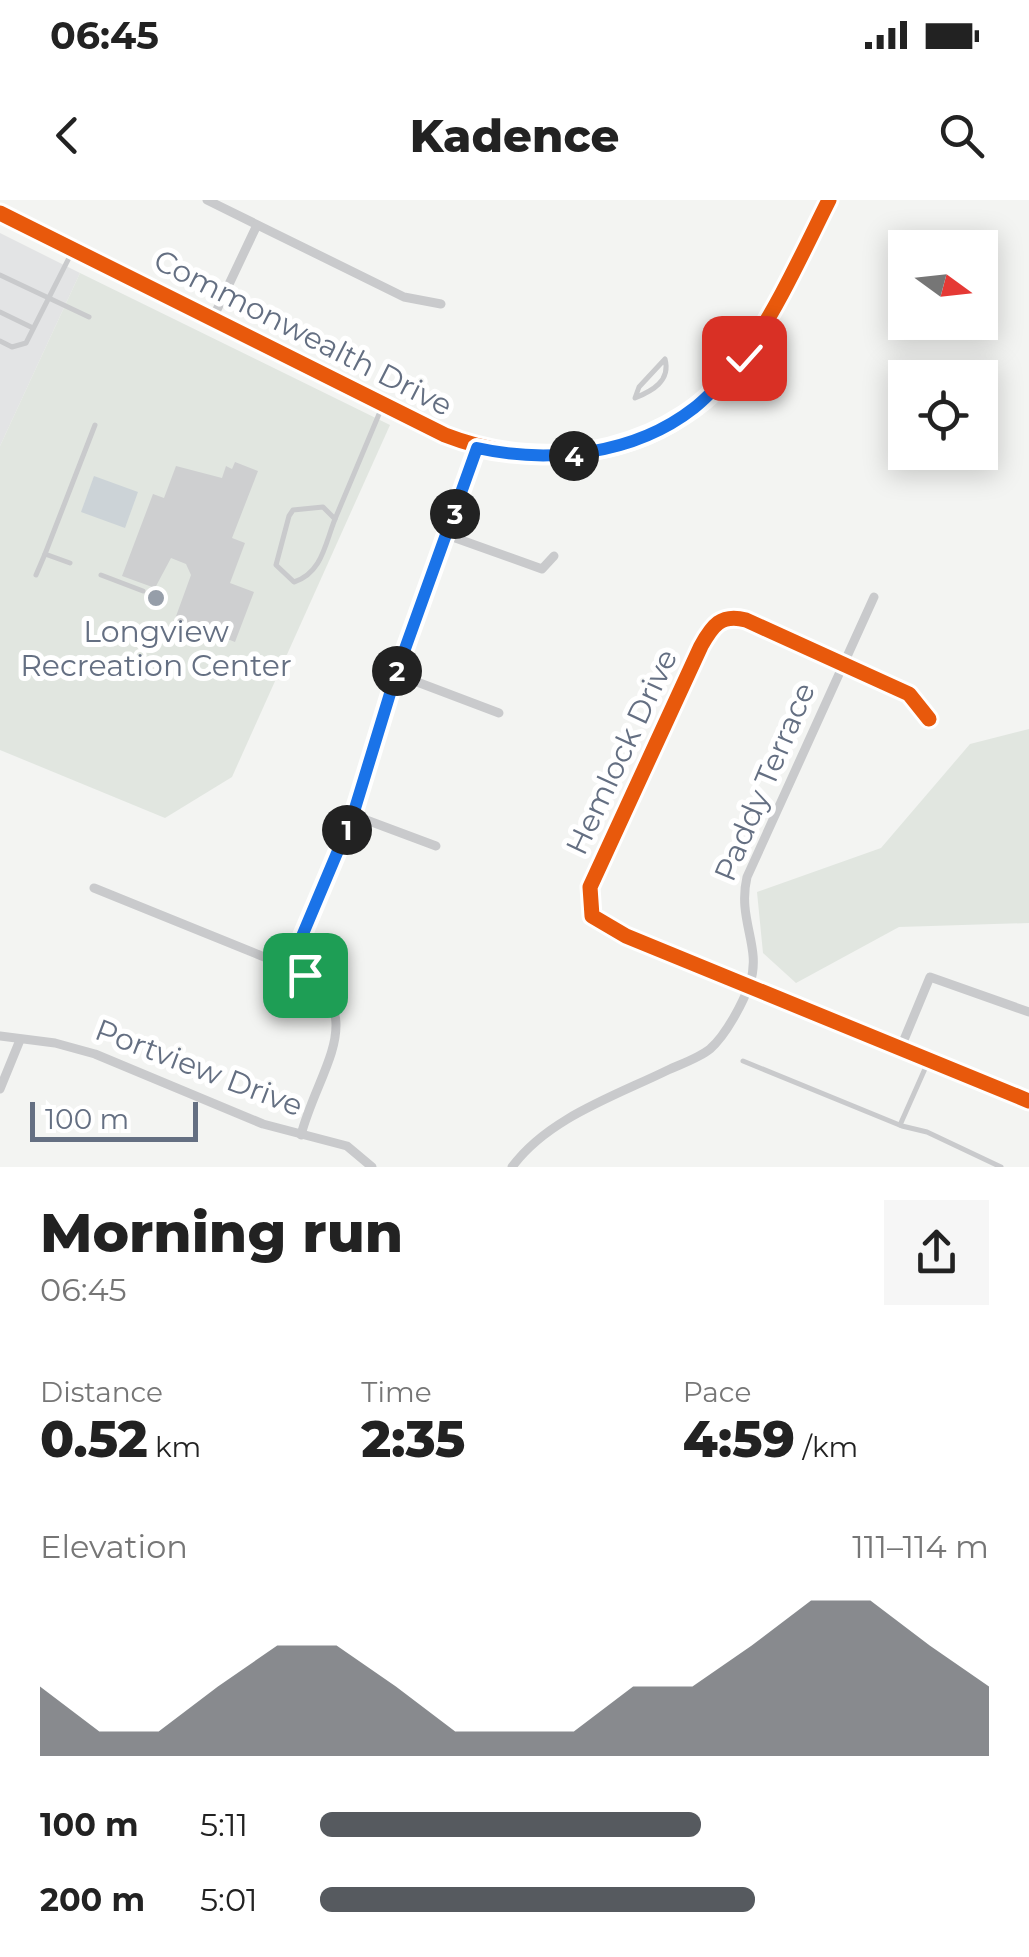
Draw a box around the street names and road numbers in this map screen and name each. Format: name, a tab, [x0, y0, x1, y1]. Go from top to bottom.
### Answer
street label: Commonwealth Drive	[148, 241, 459, 424]
street label: Hemlock Drive	[558, 643, 685, 860]
street label: Paddy Terrace	[706, 677, 823, 887]
street label: Portview Drive	[90, 1011, 308, 1124]

